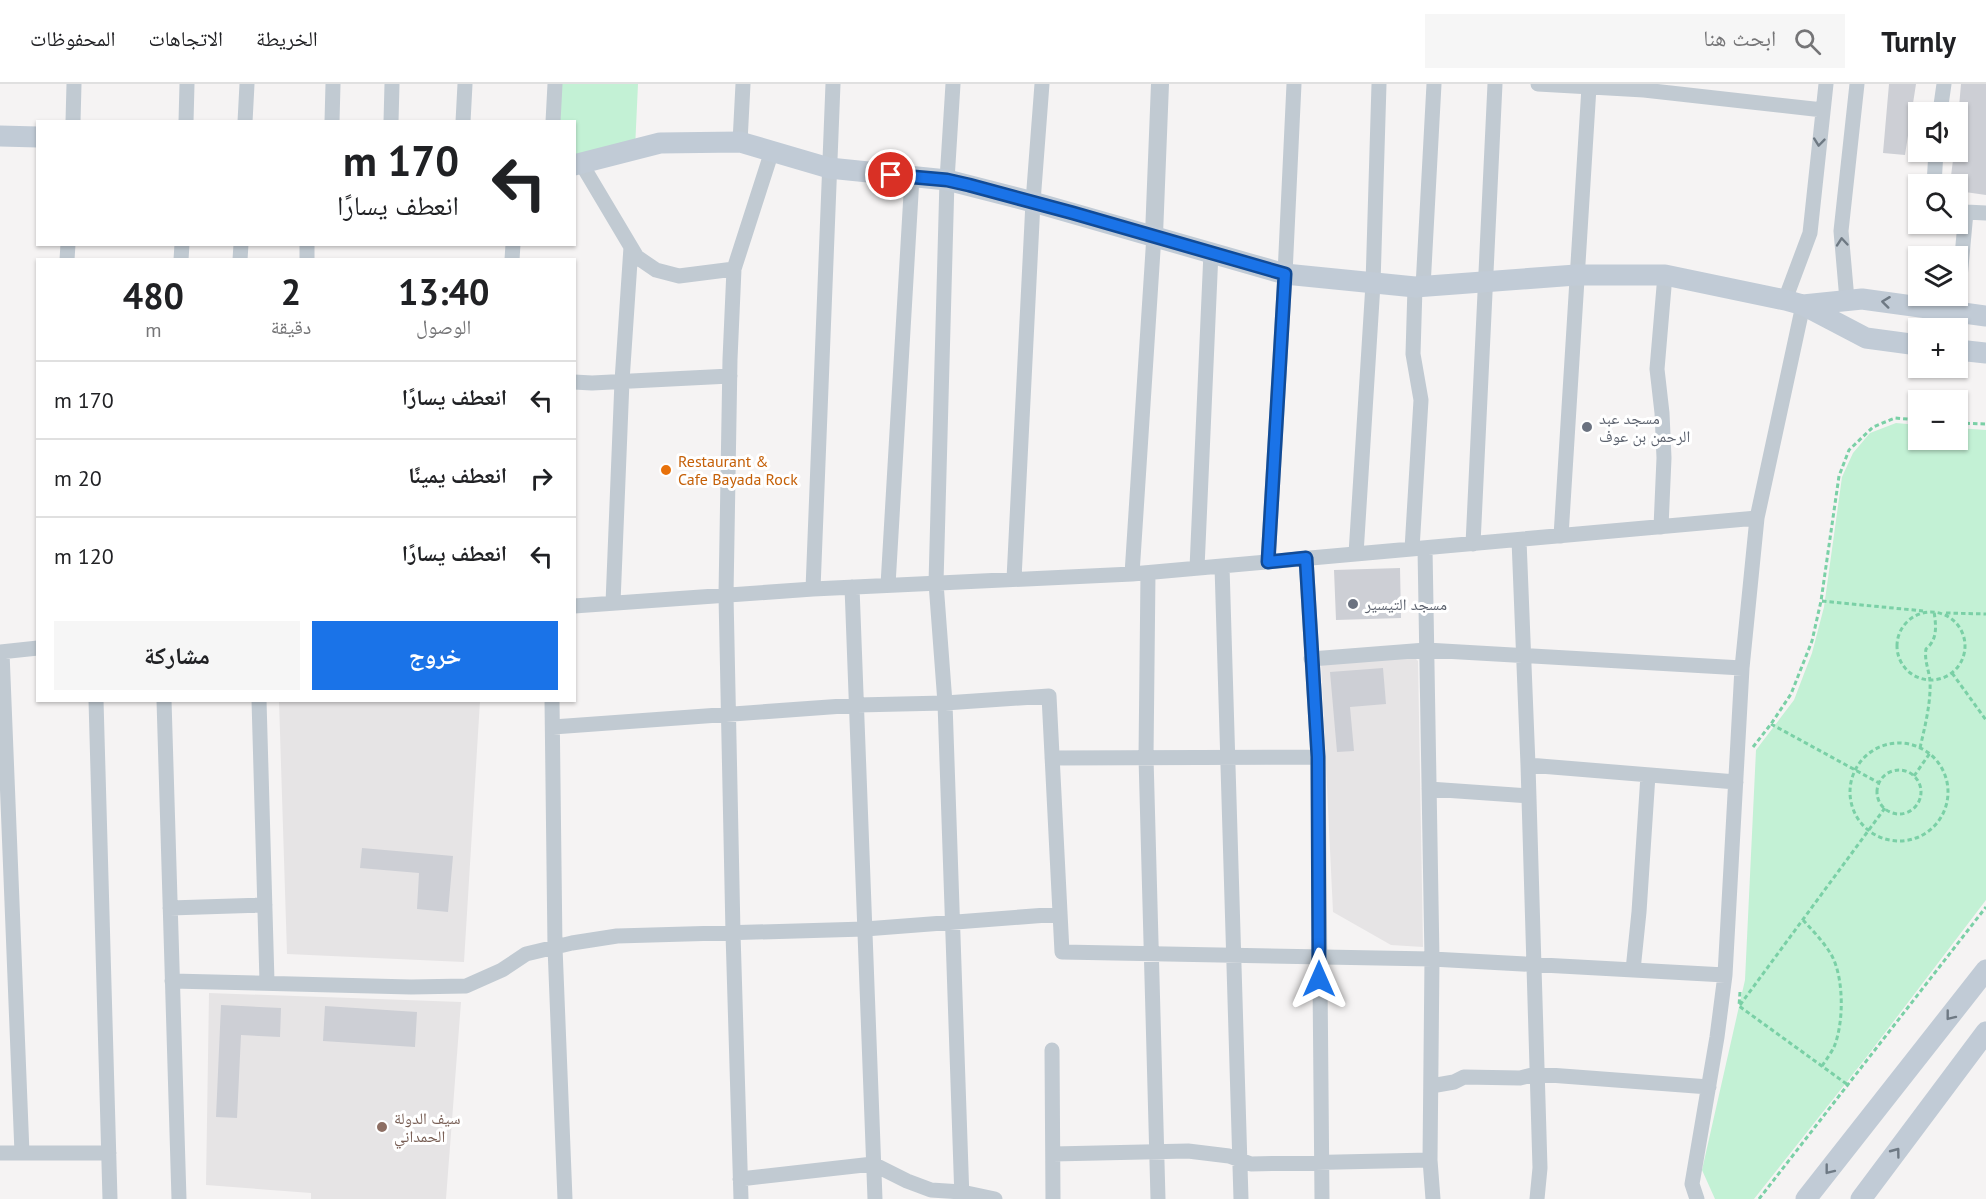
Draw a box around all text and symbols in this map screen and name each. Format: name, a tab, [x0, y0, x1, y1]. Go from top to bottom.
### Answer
search box	[1425, 14, 1845, 68]
text: Turnly	[1881, 23, 1956, 60]
text: ابحث هنا	[1703, 24, 1776, 52]
text: المحفوظات	[30, 25, 115, 52]
text: الاتجاهات	[148, 25, 223, 52]
text: الخريطة	[256, 25, 318, 52]
icon: search	[1791, 25, 1824, 58]
map controls	[1908, 102, 1968, 450]
button: sound	[1908, 102, 1968, 162]
text: 170 m	[343, 133, 459, 188]
one-way arrow	[1814, 138, 1826, 147]
icon: left	[480, 144, 558, 222]
pin	[865, 149, 916, 200]
icon: arrive	[874, 158, 907, 191]
button: search	[1908, 174, 1968, 234]
text: انعطف يسارًا	[337, 188, 459, 222]
one-way arrow	[1836, 238, 1849, 247]
button: layers	[1908, 246, 1968, 306]
text: 2	[281, 268, 301, 315]
text: 13:40	[398, 268, 489, 315]
text: 480	[123, 272, 184, 319]
one-way arrow	[1882, 296, 1891, 309]
text: دقيقة	[271, 314, 311, 340]
text: الوصول	[416, 314, 471, 340]
text: m	[145, 317, 161, 343]
button: +	[1908, 318, 1968, 378]
text: انعطف يسارًا	[402, 383, 507, 411]
icon: left	[525, 384, 558, 417]
text: 170 m	[54, 386, 114, 414]
button: −	[1908, 390, 1968, 450]
place label: مسجد عبد الرحمن بن عوف	[1599, 408, 1690, 447]
marker: مسجد عبد الرحمن بن عوف	[1580, 420, 1594, 434]
place label: Restaurant & Cafe Bayada Rock	[678, 451, 798, 489]
text: انعطف يمينًا	[408, 461, 507, 489]
icon: right	[525, 462, 558, 495]
marker: Restaurant & Cafe Bayada Rock	[659, 463, 673, 477]
text: 20 m	[54, 464, 102, 492]
text: انعطف يسارًا	[402, 539, 507, 567]
icon: left	[525, 540, 558, 573]
text: 120 m	[54, 542, 114, 570]
place label: مسجد التيسير	[1364, 594, 1447, 614]
marker: مسجد التيسير	[1346, 597, 1360, 611]
button: مشاركة	[54, 621, 300, 690]
button: خروج	[312, 621, 558, 690]
position arrow	[1287, 947, 1351, 1011]
one-way arrow	[1946, 1010, 1957, 1021]
place label: سيف الدولة الحمداني	[394, 1108, 461, 1149]
marker: سيف الدولة الحمداني	[375, 1120, 389, 1134]
one-way arrow	[1888, 1148, 1899, 1159]
one-way arrow	[1826, 1163, 1837, 1174]

